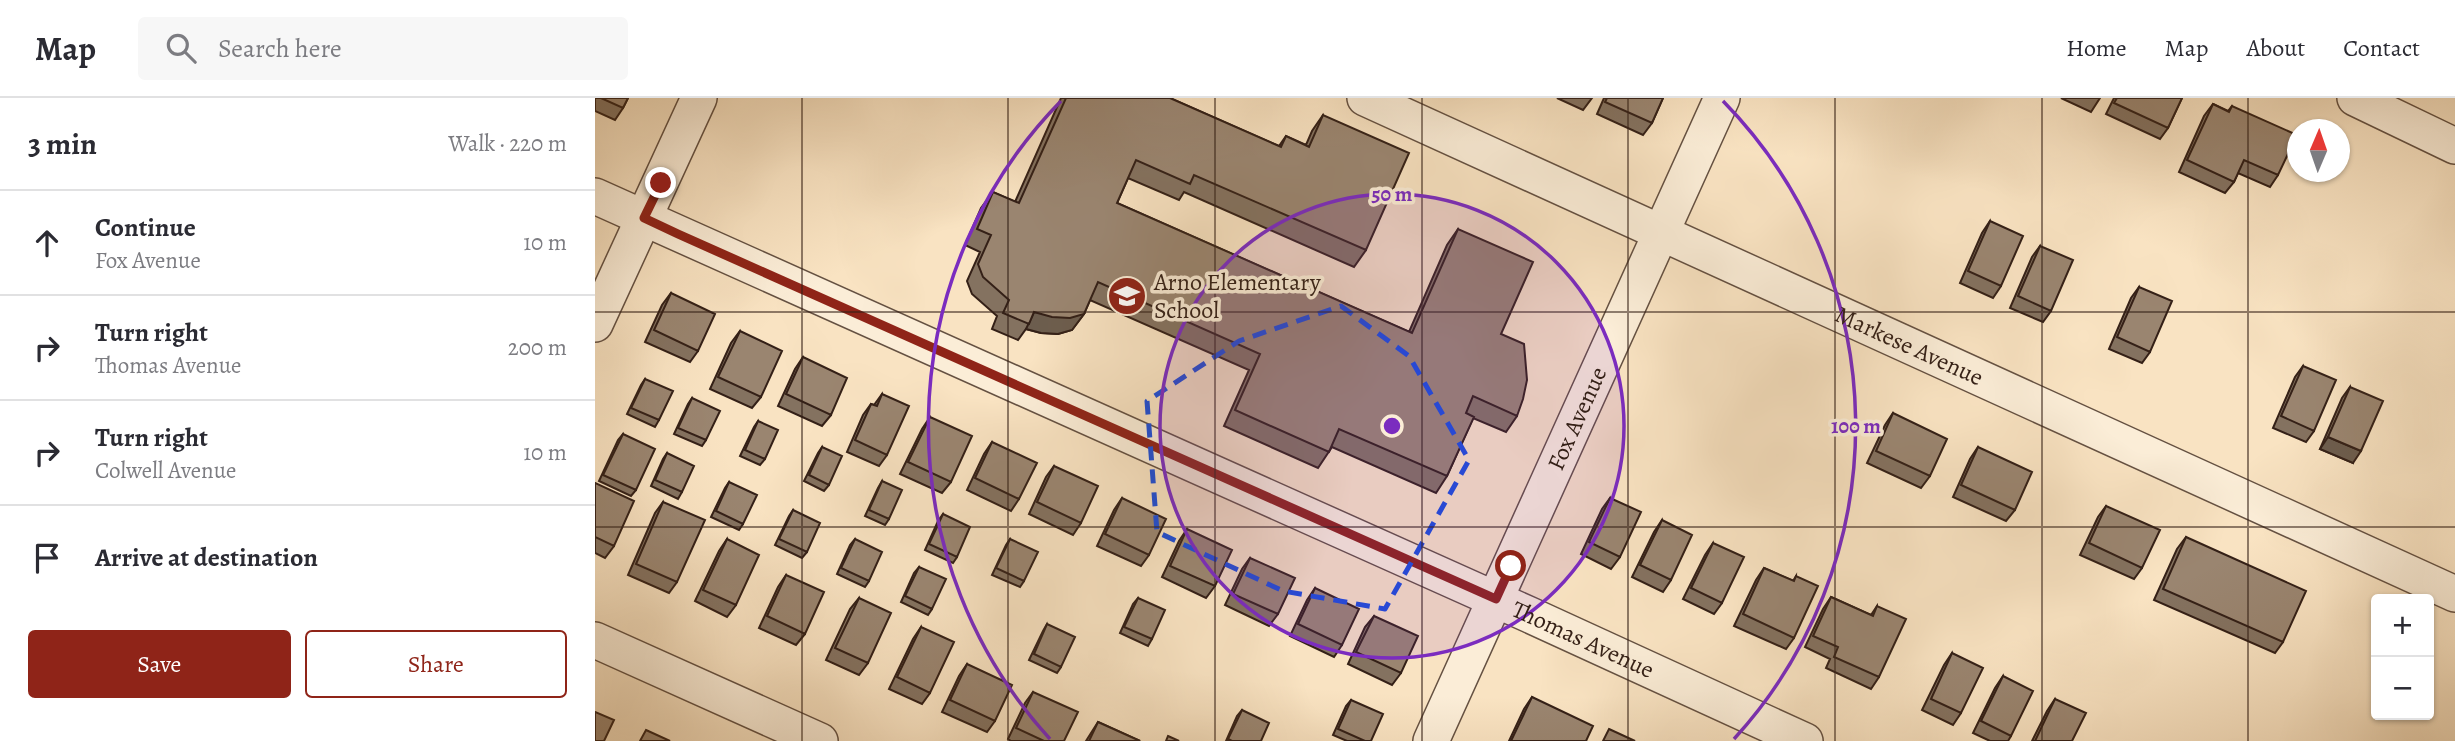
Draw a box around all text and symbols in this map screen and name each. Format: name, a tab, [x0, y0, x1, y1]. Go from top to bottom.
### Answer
search box	[138, 17, 628, 80]
text: Map	[35, 26, 96, 71]
icon: search	[162, 29, 200, 67]
text: Search here	[218, 31, 342, 66]
text: Home	[2066, 32, 2127, 64]
text: Map	[2165, 32, 2209, 64]
text: About	[2247, 32, 2305, 64]
text: Contact	[2343, 32, 2420, 64]
north arrow	[2287, 119, 2350, 182]
text: 3 min	[28, 124, 97, 164]
text: Walk · 220 m	[448, 128, 567, 159]
route end	[645, 167, 676, 198]
text: 50 m	[1372, 180, 1413, 208]
text: Continue	[95, 210, 196, 245]
icon: ahead	[28, 224, 66, 262]
text: 10 m	[523, 227, 567, 258]
text: Fox Avenue	[95, 245, 201, 276]
place label: Arno Elementary School	[1153, 266, 1321, 326]
school or university icon: Arno Elementary School	[1106, 275, 1148, 317]
street label: Markese Avenue	[1830, 298, 1988, 393]
text: Turn right	[95, 315, 208, 350]
icon: right	[28, 329, 66, 367]
text: 200 m	[508, 332, 567, 363]
text: Thomas Avenue	[95, 350, 241, 381]
street label: Fox Avenue	[1540, 362, 1614, 475]
text: 100 m	[1831, 412, 1881, 440]
centre of rings	[1380, 414, 1404, 438]
text: Turn right	[95, 420, 208, 455]
icon: right	[28, 434, 66, 472]
text: 10 m	[523, 437, 567, 468]
text: Colwell Avenue	[95, 455, 236, 486]
icon: arrive	[28, 539, 66, 577]
text: Arrive at destination	[95, 540, 318, 575]
route start	[1495, 550, 1526, 581]
street label: Thomas Avenue	[1507, 593, 1659, 686]
map controls	[2371, 594, 2434, 720]
button: +	[2371, 594, 2434, 657]
button: Save	[28, 630, 291, 698]
button: Share	[305, 630, 567, 698]
button: −	[2371, 657, 2434, 720]

